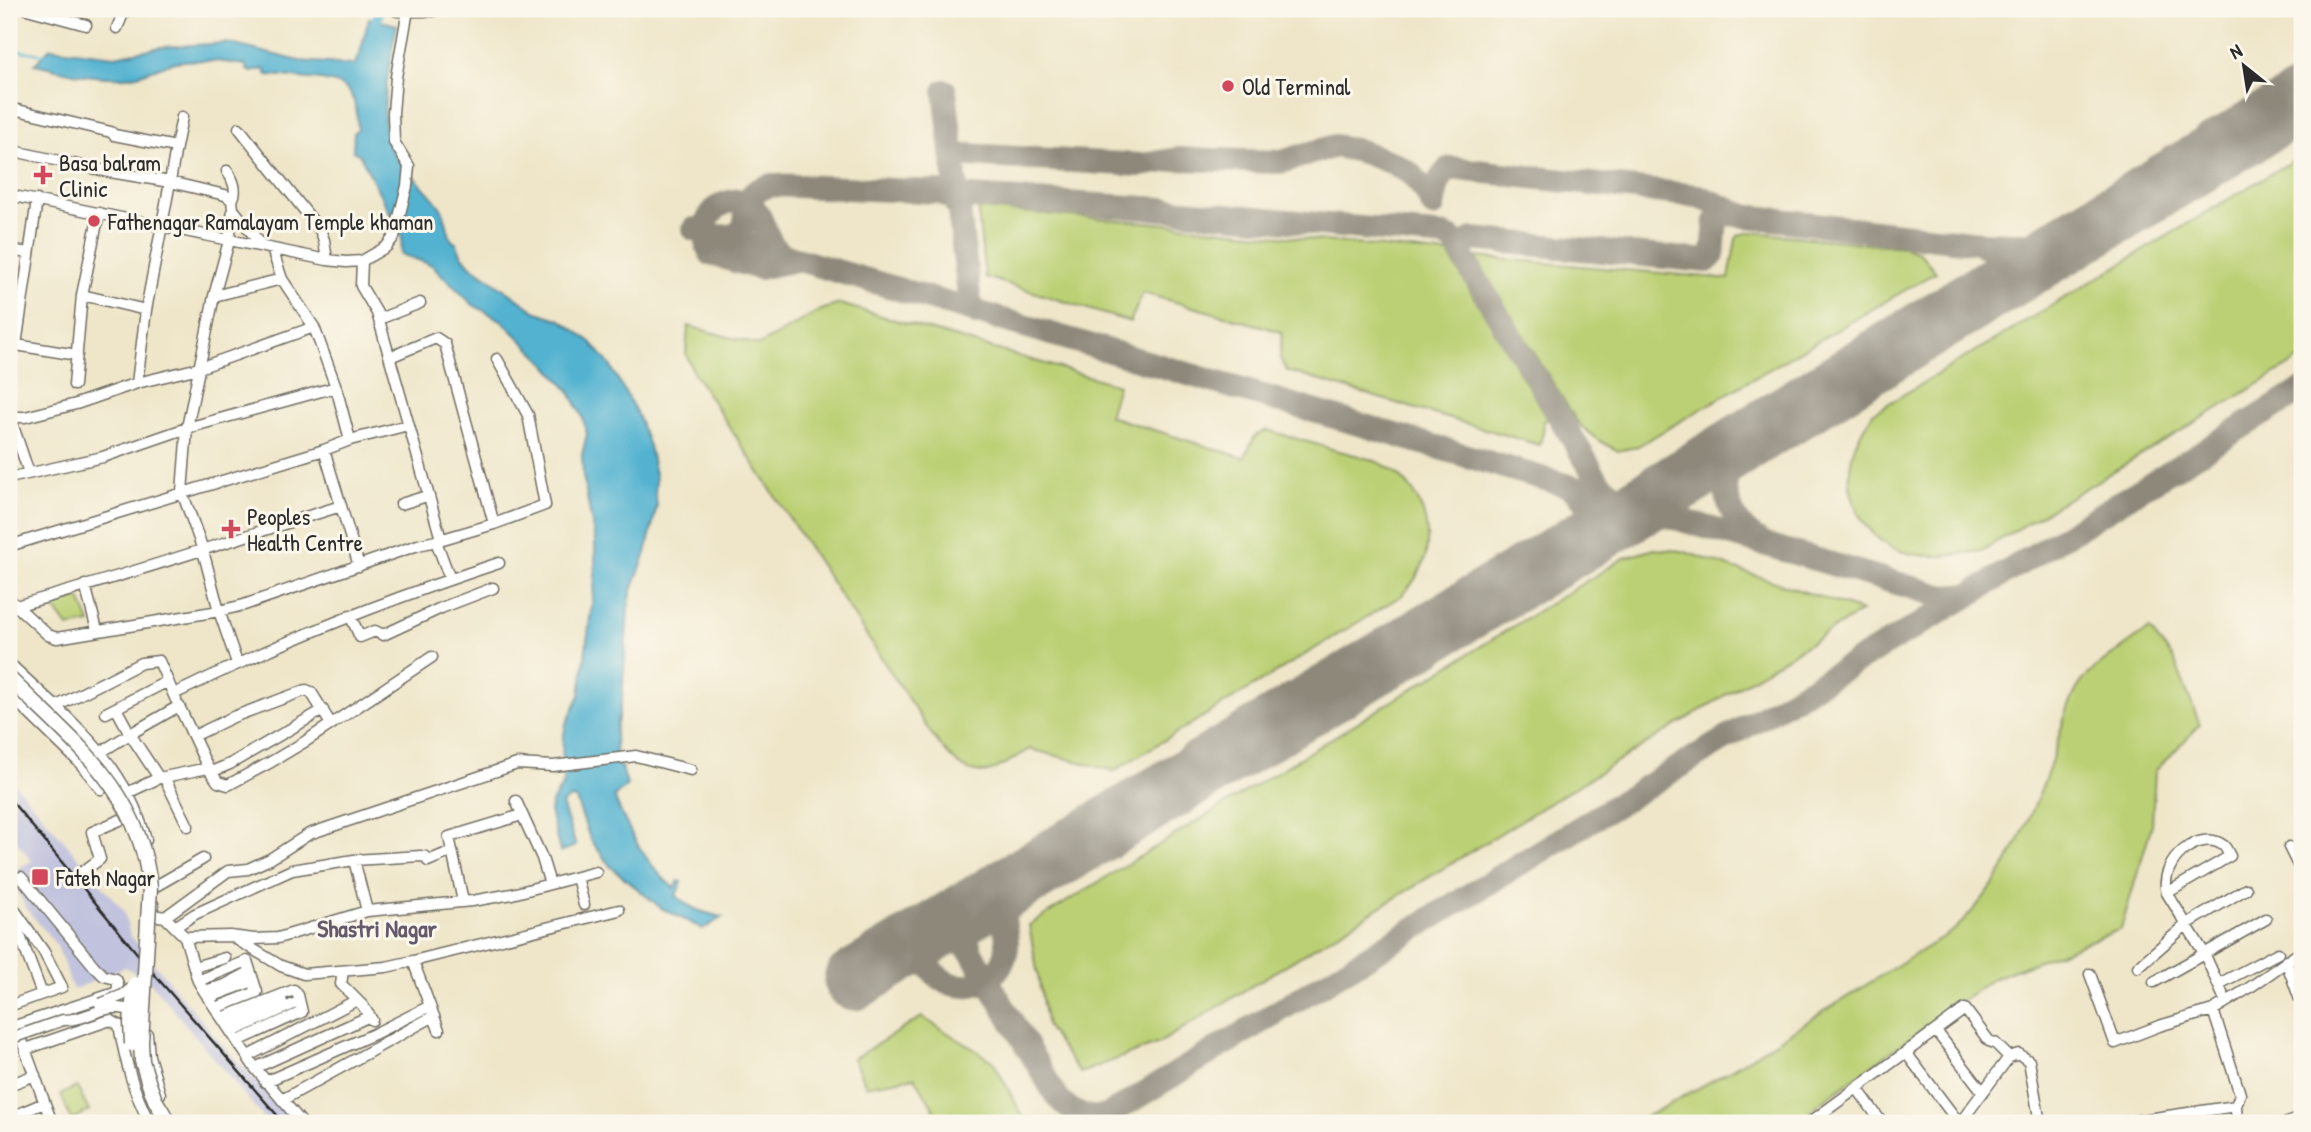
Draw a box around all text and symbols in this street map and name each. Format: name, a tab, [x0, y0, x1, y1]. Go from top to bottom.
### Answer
north arrow	[2210, 32, 2280, 102]
text: N	[2225, 37, 2246, 65]
place label: Old Terminal	[1242, 71, 1351, 102]
marker: Old Terminal	[1220, 78, 1236, 94]
place label: Basa balram Clinic	[59, 147, 161, 204]
marker: Basa balram Clinic	[33, 165, 53, 185]
place label: Fathenagar Ramalayam Temple khaman	[107, 206, 433, 237]
marker: Fathenagar Ramalayam Temple khaman	[86, 213, 102, 229]
place label: Peoples Health Centre	[247, 501, 363, 558]
marker: Peoples Health Centre	[221, 519, 241, 539]
place label: Fateh Nagar	[55, 862, 155, 893]
marker: Fateh Nagar	[30, 867, 50, 887]
district label: Shastri Nagar	[317, 912, 438, 945]

